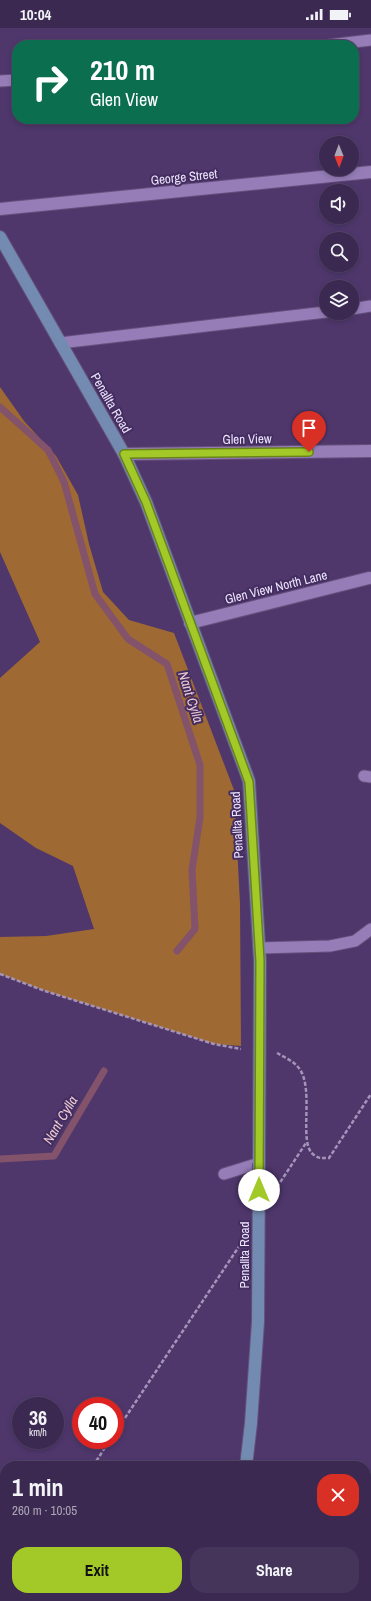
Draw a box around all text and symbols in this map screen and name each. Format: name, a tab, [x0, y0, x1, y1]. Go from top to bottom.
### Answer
text: 10:04	[20, 4, 51, 25]
text: 210 m	[90, 51, 155, 89]
icon: right	[24, 56, 76, 108]
text: Glen View	[90, 87, 158, 112]
north arrow	[319, 136, 359, 176]
map controls	[319, 136, 359, 320]
street label: George Street	[150, 165, 218, 189]
button: sound	[319, 184, 359, 224]
button: search	[319, 232, 359, 272]
button: layers	[319, 280, 359, 320]
street label: Penallta Road	[87, 370, 135, 436]
pin	[292, 411, 326, 452]
icon: arrive	[298, 417, 320, 439]
street label: Glen View	[222, 430, 272, 448]
street label: Glen View North Lane	[223, 566, 329, 608]
water label: Nant Cylla	[174, 669, 208, 725]
street label: Penallta Road	[227, 791, 247, 859]
water label: Nant Cylla	[39, 1093, 81, 1147]
position arrow	[238, 1169, 280, 1211]
street label: Penallta Road	[236, 1221, 253, 1288]
speed limit sign: 40	[72, 1397, 124, 1449]
text: 36	[29, 1404, 47, 1431]
text: km/h	[29, 1426, 47, 1439]
text: 1 min	[12, 1471, 63, 1503]
button: close	[317, 1474, 359, 1516]
text: 260 m · 10:05	[12, 1502, 77, 1519]
button: Exit	[12, 1547, 182, 1593]
button: Share	[190, 1547, 359, 1593]

